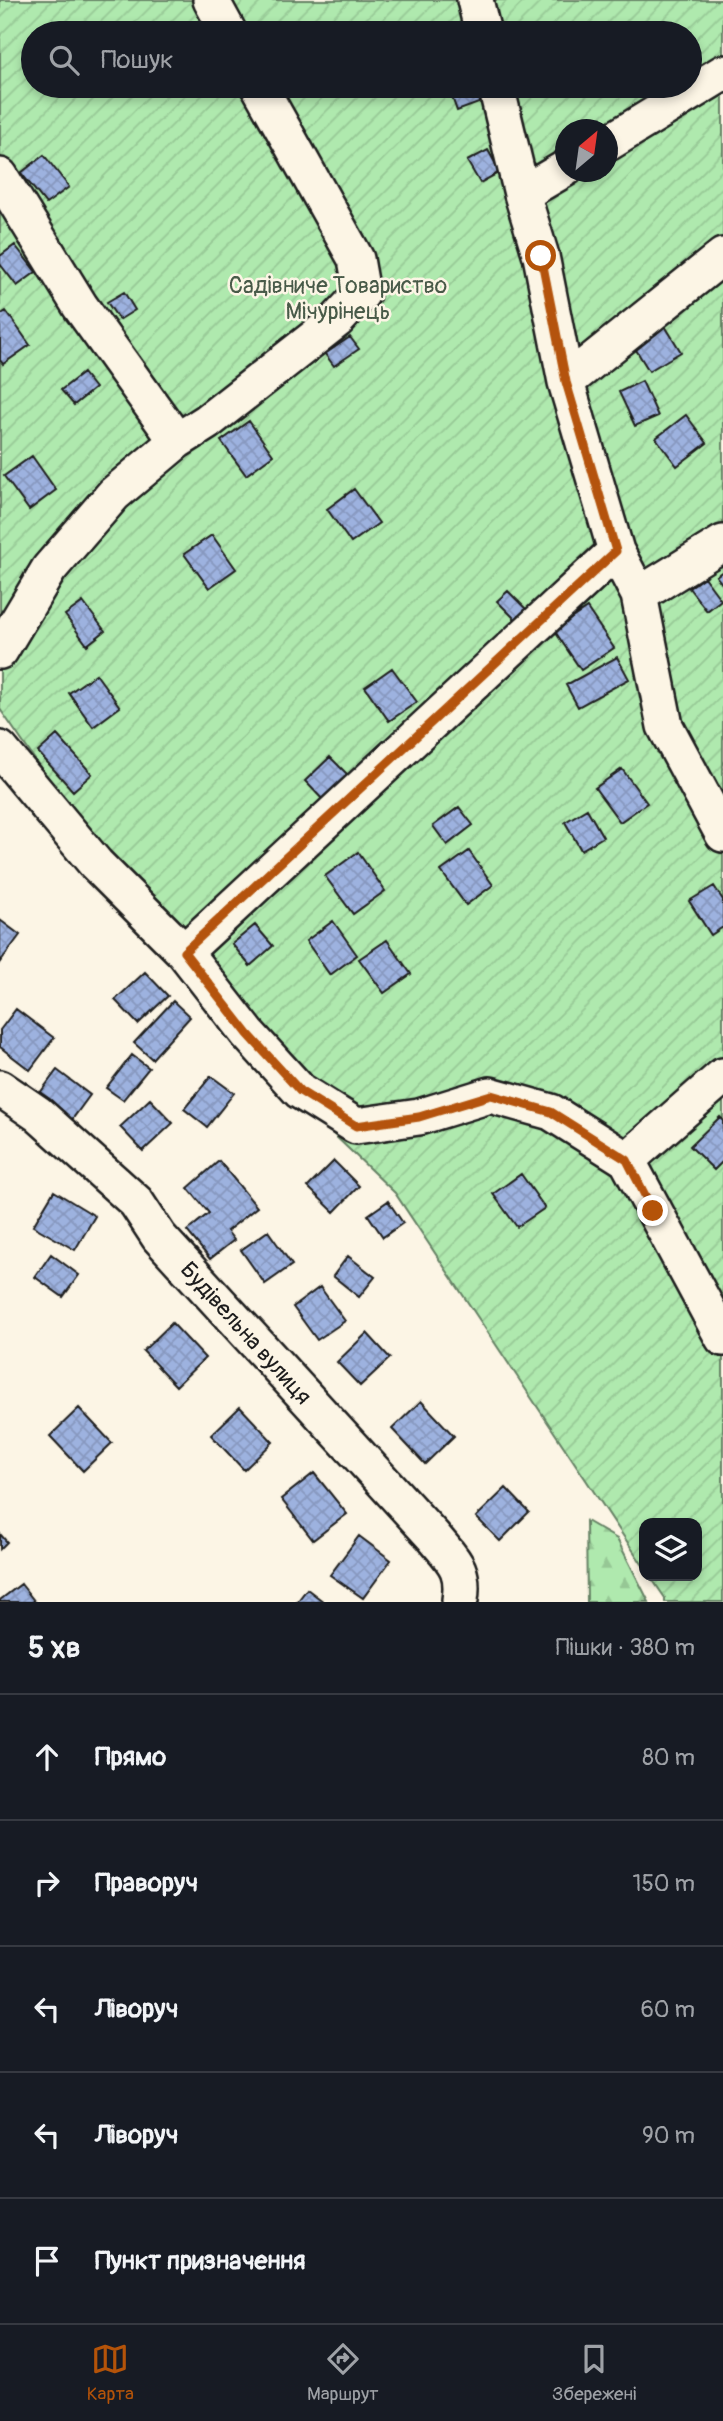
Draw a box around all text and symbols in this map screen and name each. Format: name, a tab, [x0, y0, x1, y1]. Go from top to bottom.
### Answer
search box	[21, 21, 702, 98]
icon: search	[45, 41, 83, 79]
text: Пошук	[101, 44, 174, 76]
north arrow	[555, 119, 618, 182]
route start	[525, 240, 556, 271]
park label: Садівниче Товариство Мічурінець	[229, 271, 447, 326]
route end	[637, 1195, 668, 1226]
street label: Будівельна вулиця	[174, 1255, 318, 1411]
map controls	[639, 1518, 702, 1581]
button: layers	[639, 1518, 702, 1581]
text: 5 хв	[28, 1629, 81, 1666]
text: Пішки · 380 m	[556, 1633, 695, 1662]
icon: ahead	[28, 1738, 66, 1776]
text: Прямо	[95, 1741, 166, 1773]
text: 80 m	[642, 1743, 695, 1772]
icon: right	[28, 1864, 66, 1902]
text: Праворуч	[95, 1867, 198, 1899]
text: 150 m	[632, 1869, 695, 1898]
icon: left	[28, 1990, 66, 2028]
text: Ліворуч	[95, 1993, 179, 2025]
text: 60 m	[640, 1995, 695, 2024]
icon: left	[28, 2116, 66, 2154]
text: Ліворуч	[95, 2119, 179, 2151]
text: 90 m	[642, 2121, 695, 2150]
icon: arrive	[28, 2242, 66, 2280]
text: Пункт призначення	[95, 2245, 306, 2277]
tab: Карта	[87, 2340, 134, 2406]
tab: Маршрут	[307, 2340, 379, 2406]
tab: Збережені	[552, 2340, 636, 2406]

